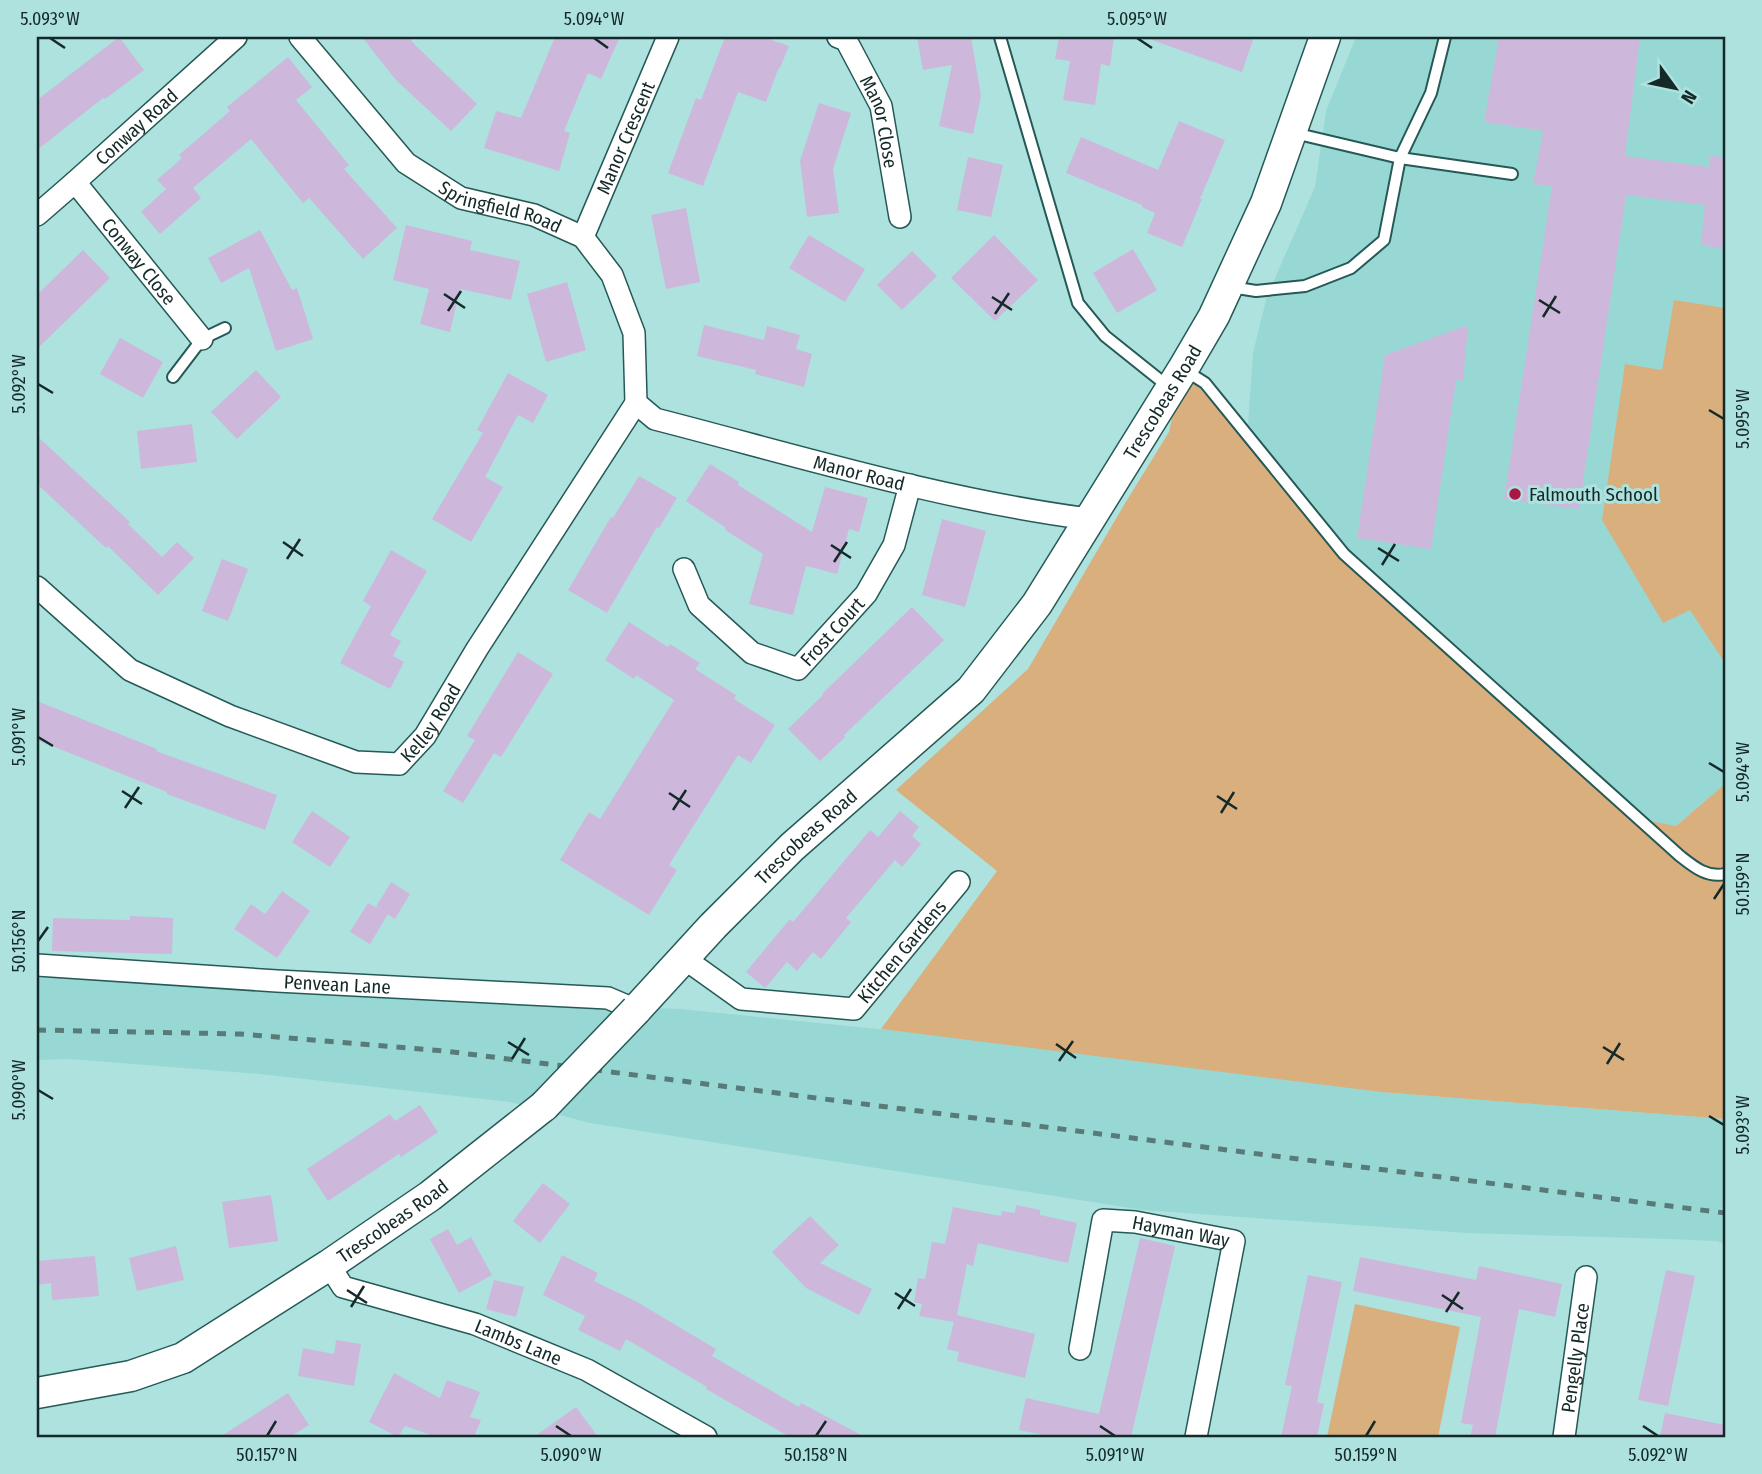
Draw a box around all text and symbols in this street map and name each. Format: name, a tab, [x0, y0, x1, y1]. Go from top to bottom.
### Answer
text: 5.093°W	[20, 8, 80, 30]
text: 5.094°W	[564, 8, 625, 30]
text: 5.095°W	[1107, 8, 1167, 30]
north arrow	[1640, 52, 1710, 122]
street label: Manor Close	[855, 72, 902, 170]
street label: Manor Crescent	[592, 77, 660, 198]
street label: Conway Road	[91, 84, 183, 170]
text: N	[1676, 86, 1702, 108]
street label: Springfield Road	[434, 176, 565, 238]
street label: Conway Close	[97, 213, 181, 310]
street label: Trescobeas Road	[1119, 341, 1207, 464]
text: 5.092°W	[8, 354, 30, 414]
text: 5.095°W	[1732, 389, 1754, 449]
street label: Manor Road	[811, 451, 907, 496]
place label: Falmouth School	[1529, 483, 1658, 506]
marker: Falmouth School	[1507, 486, 1523, 502]
street label: Frost Court	[796, 592, 870, 671]
street label: Kelley Road	[395, 679, 466, 767]
text: 5.091°W	[8, 707, 30, 766]
text: 5.094°W	[1732, 741, 1754, 802]
street label: Trescobeas Road	[750, 784, 862, 889]
text: 50.159°N	[1732, 853, 1754, 915]
street label: Kitchen Gardens	[853, 896, 951, 1008]
text: 50.156°N	[8, 909, 30, 973]
street label: Penvean Lane	[283, 970, 391, 999]
text: 5.090°W	[8, 1059, 30, 1121]
text: 5.093°W	[1732, 1095, 1754, 1155]
street label: Trescobeas Road	[333, 1175, 453, 1268]
street label: Hayman Way	[1130, 1211, 1232, 1252]
street label: Pengelly Place	[1556, 1301, 1594, 1414]
street label: Lambs Lane	[471, 1314, 565, 1370]
text: 50.157°N	[236, 1444, 298, 1466]
text: 5.090°W	[540, 1444, 602, 1466]
text: 50.158°N	[784, 1444, 848, 1466]
text: 5.091°W	[1086, 1444, 1145, 1466]
text: 50.159°N	[1335, 1444, 1397, 1466]
text: 5.092°W	[1628, 1444, 1688, 1466]

